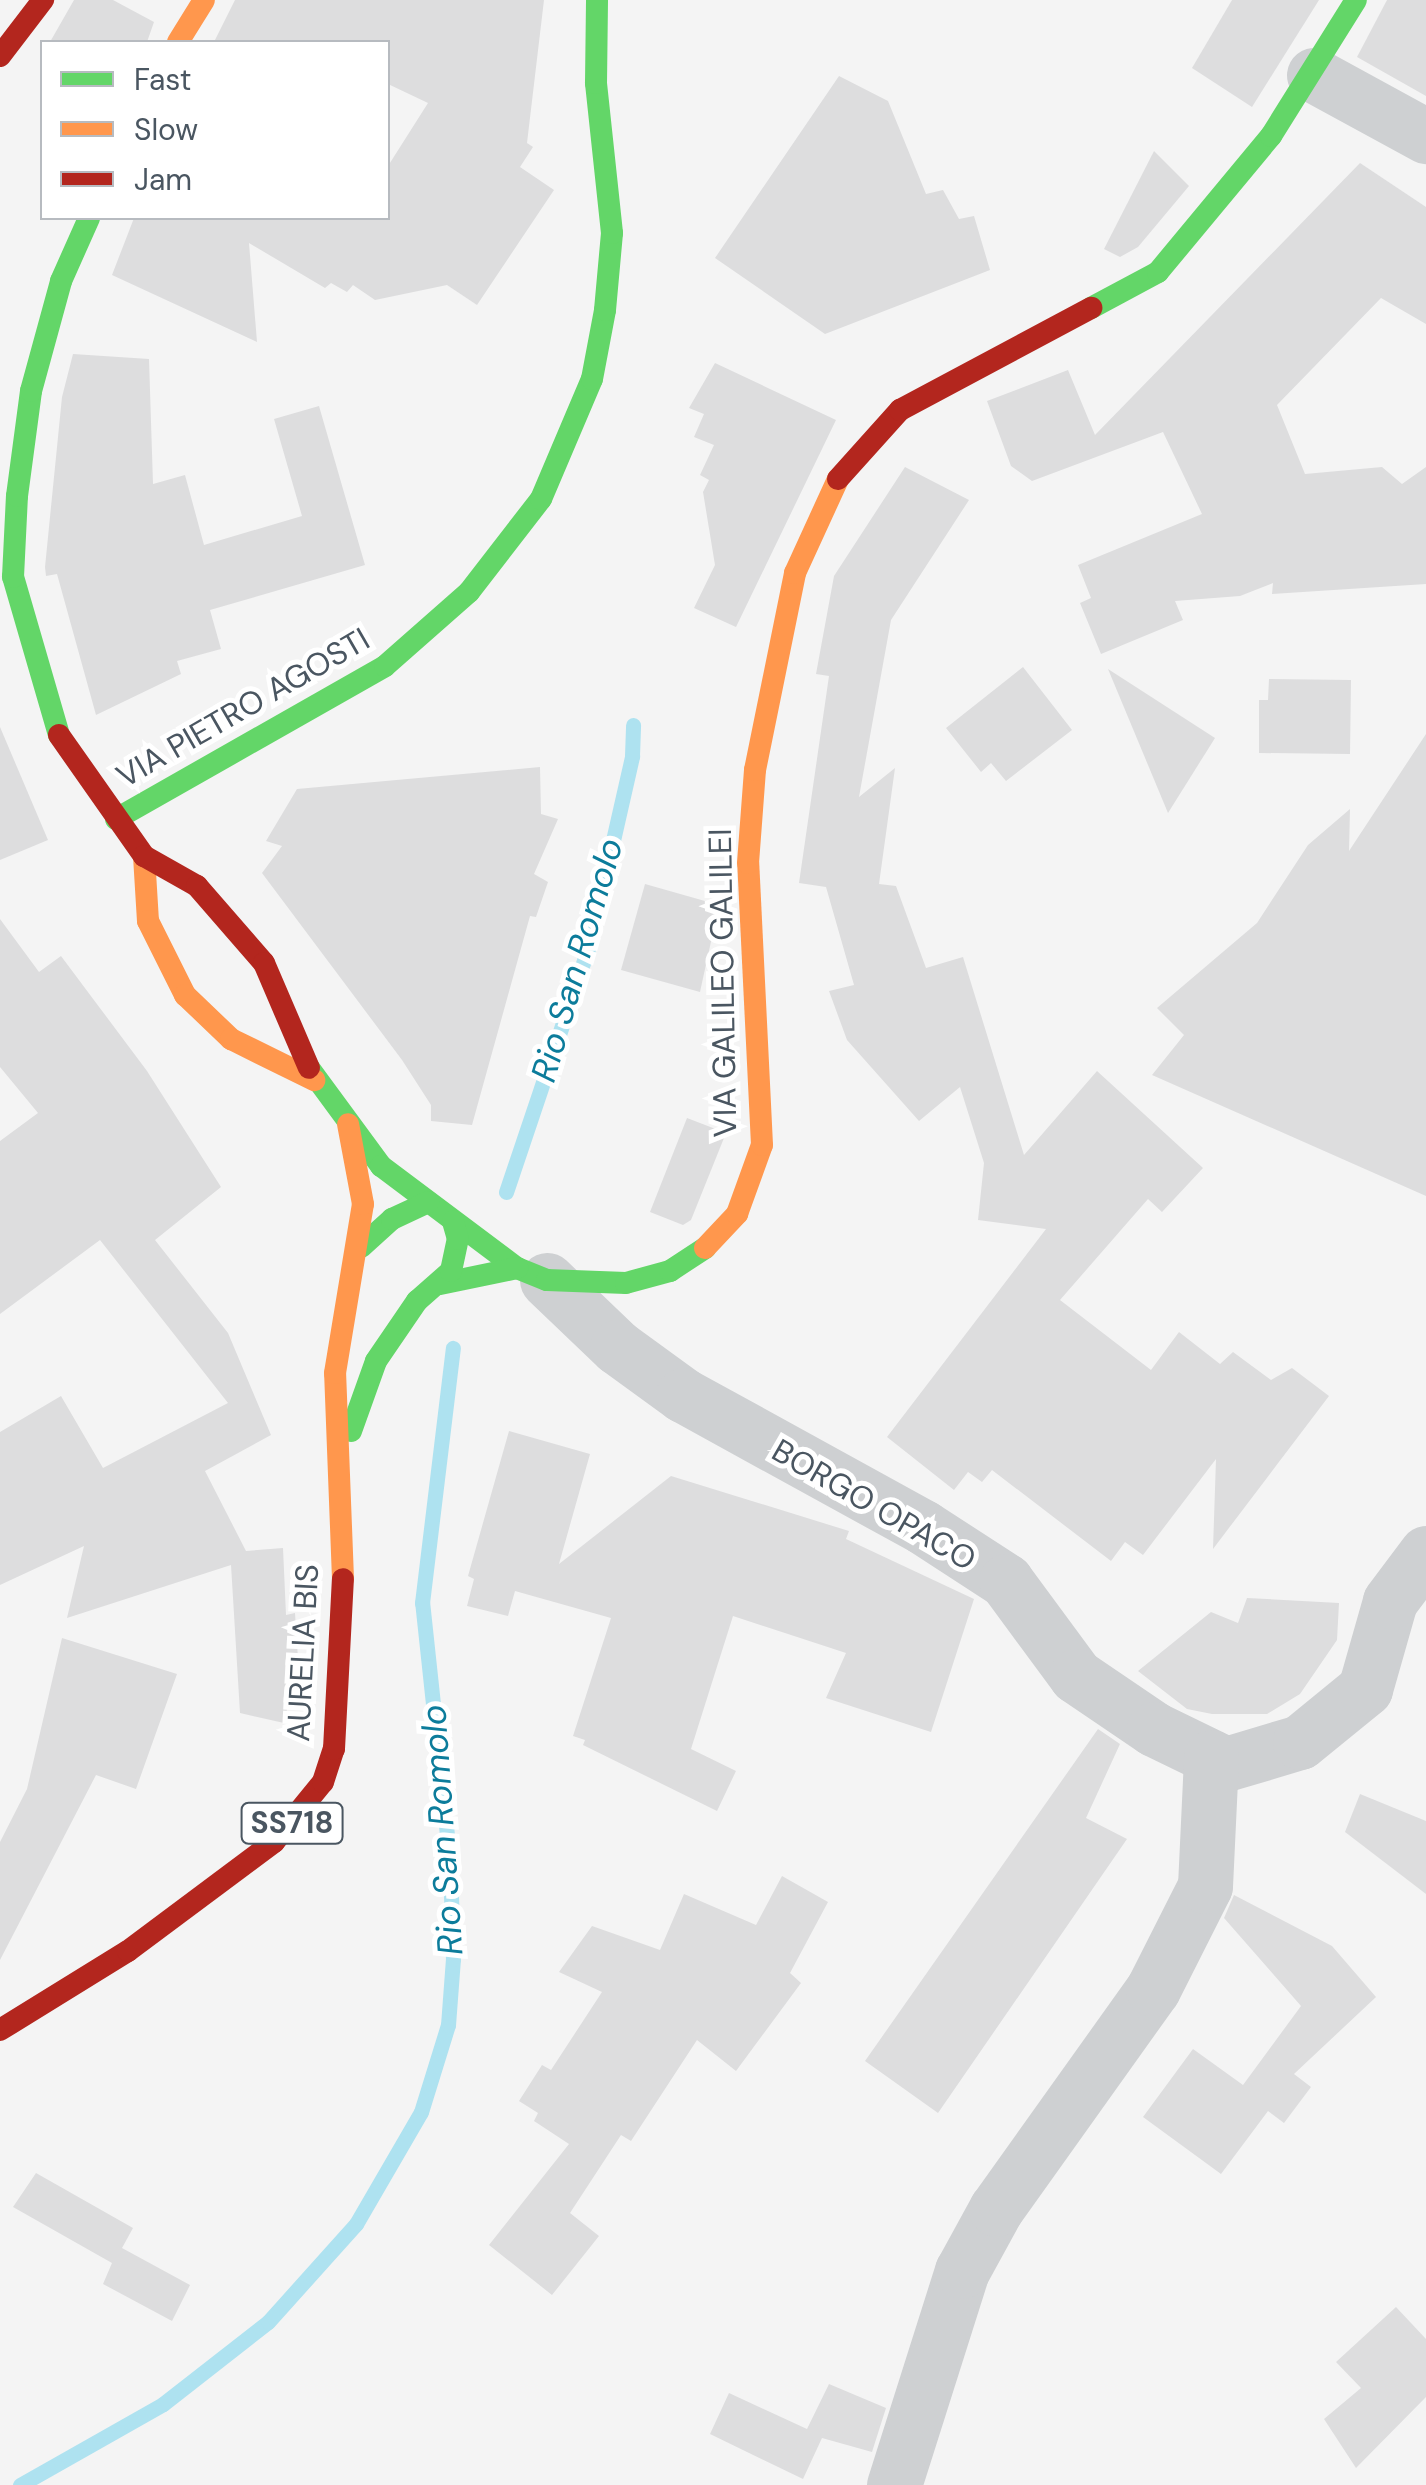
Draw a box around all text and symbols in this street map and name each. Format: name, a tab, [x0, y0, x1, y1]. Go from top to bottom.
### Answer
legend	[40, 40, 390, 220]
text: Fast	[134, 60, 192, 99]
text: Slow	[134, 110, 198, 149]
text: Jam	[134, 160, 192, 199]
street label: VIA PIETRO AGOSTI	[110, 620, 376, 796]
street label: VIA GALILEO GALILEI	[701, 828, 745, 1138]
water label: Rio San Romolo	[522, 833, 632, 1087]
street label: BORGO OPACO	[765, 1431, 983, 1579]
street label: AURELIA BIS	[279, 1563, 327, 1743]
water label: Rio San Romolo	[412, 1703, 472, 1957]
road number: SS718	[240, 1798, 344, 1848]

